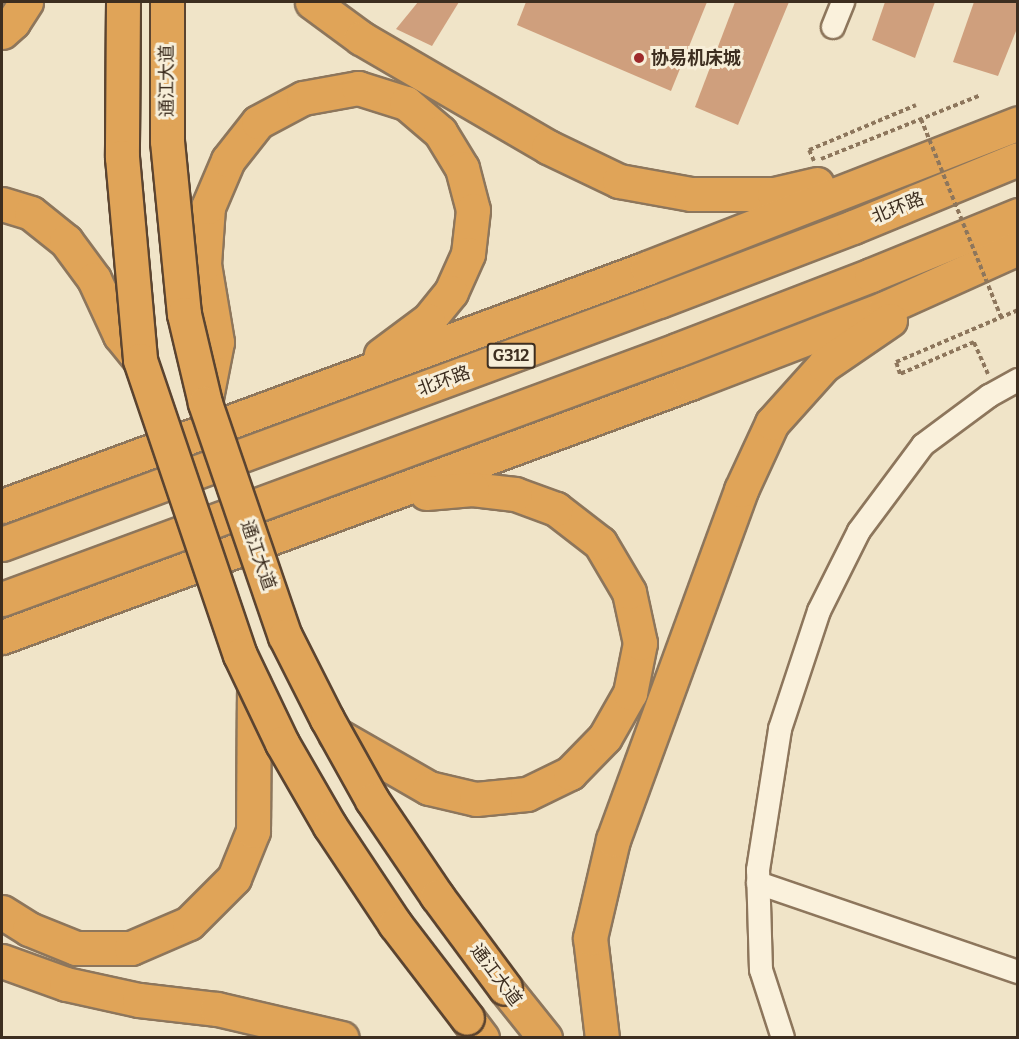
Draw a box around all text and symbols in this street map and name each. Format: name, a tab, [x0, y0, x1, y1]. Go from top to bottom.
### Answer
street label: 通江大道	[156, 45, 178, 117]
place label: 协易机床城	[651, 47, 741, 69]
marker: 协易机床城	[632, 51, 646, 65]
street label: 北环路	[869, 188, 927, 228]
road number: G312	[486, 343, 536, 369]
street label: 北环路	[415, 362, 473, 400]
street label: 通江大道	[236, 517, 280, 593]
street label: 通江大道	[466, 940, 526, 1010]

